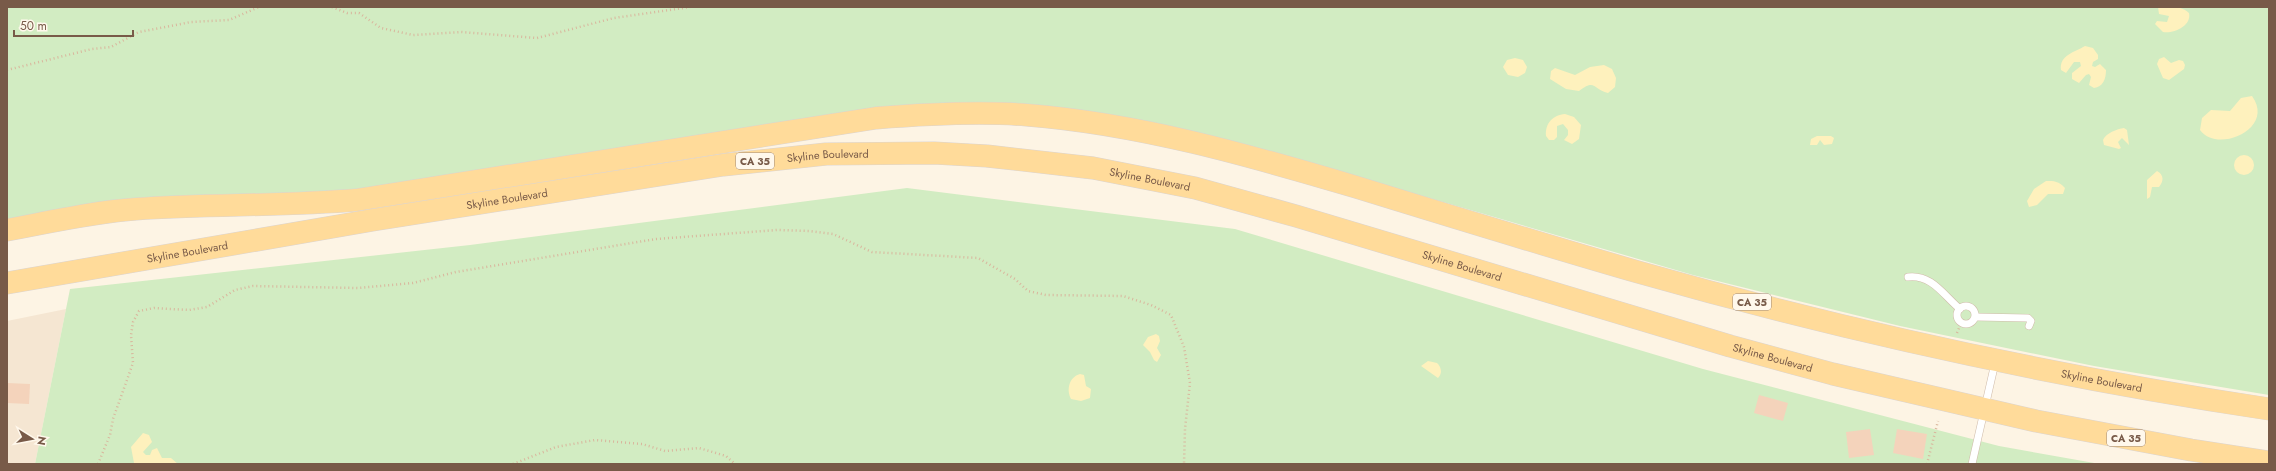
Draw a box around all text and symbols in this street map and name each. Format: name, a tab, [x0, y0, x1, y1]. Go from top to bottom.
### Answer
scale bar	[14, 12, 133, 38]
text: 50 m	[20, 17, 47, 35]
street label: Skyline Boulevard	[786, 146, 869, 166]
road number: CA 35	[736, 153, 774, 169]
street label: Skyline Boulevard	[1108, 163, 1192, 195]
street label: Skyline Boulevard	[465, 185, 549, 213]
street label: Skyline Boulevard	[145, 237, 229, 267]
street label: Skyline Boulevard	[1420, 246, 1504, 285]
road number: CA 35	[1733, 294, 1771, 310]
street label: Skyline Boulevard	[1731, 339, 1814, 376]
street label: Skyline Boulevard	[2060, 365, 2144, 396]
north arrow	[12, 419, 52, 459]
road number: CA 35	[2107, 430, 2145, 446]
text: N	[33, 435, 51, 447]

